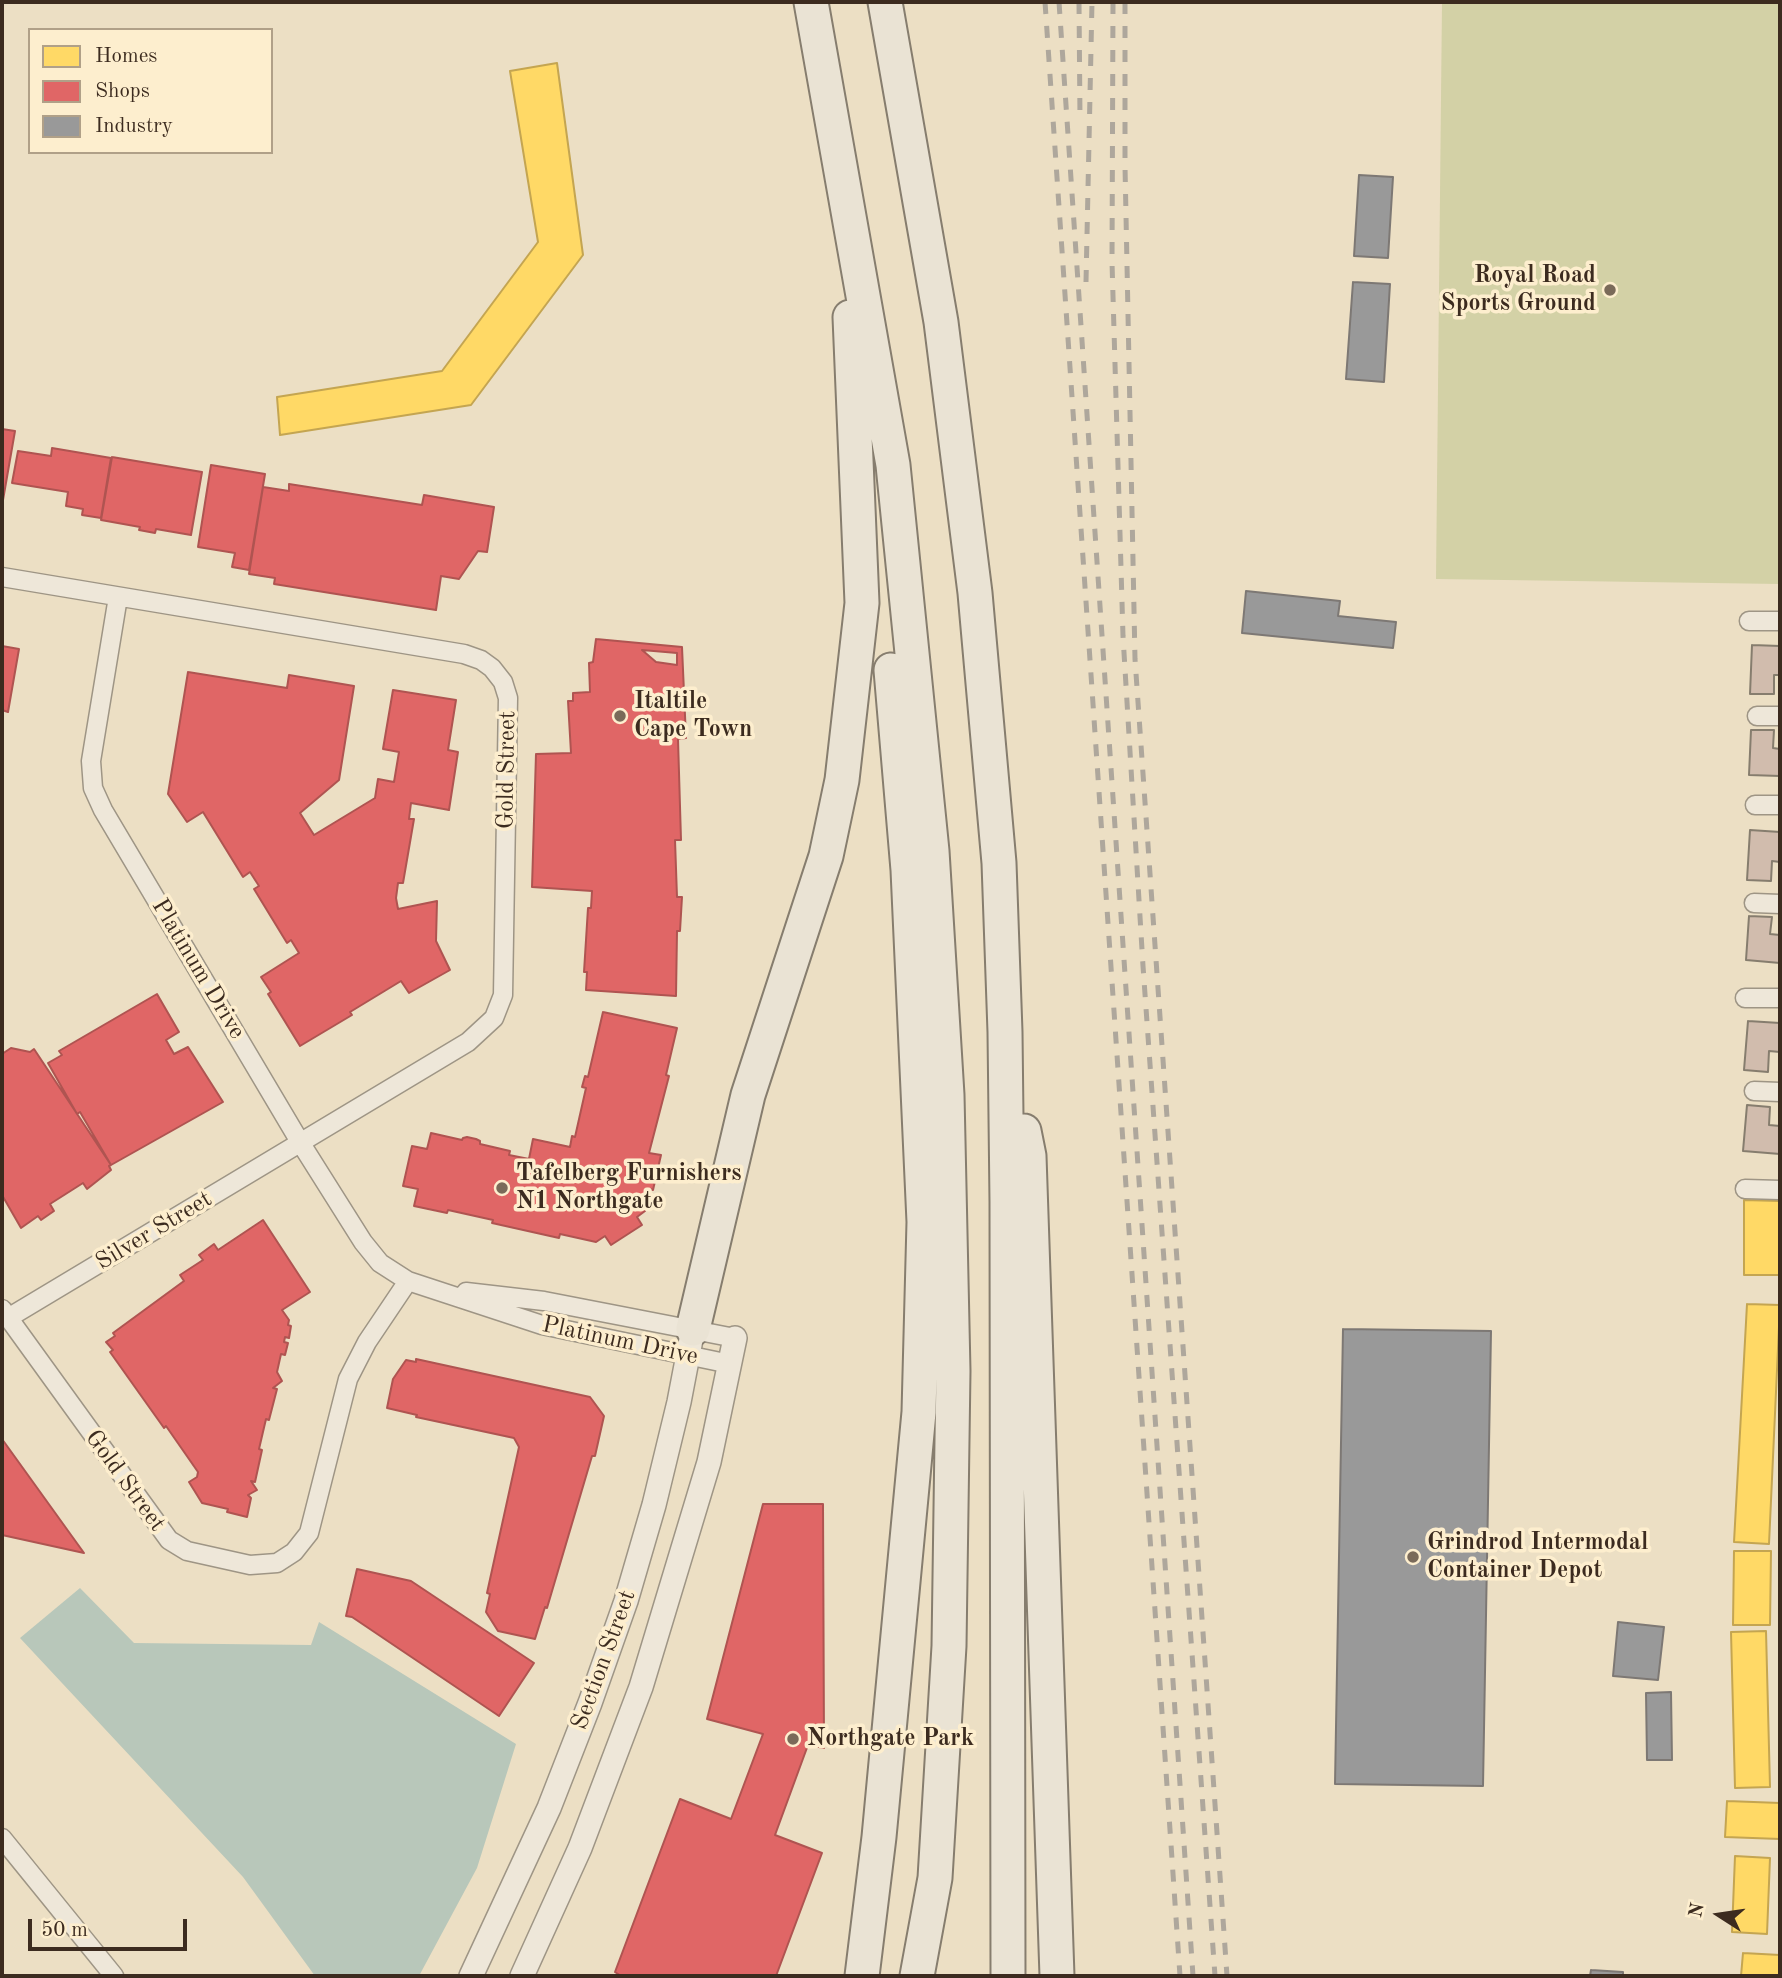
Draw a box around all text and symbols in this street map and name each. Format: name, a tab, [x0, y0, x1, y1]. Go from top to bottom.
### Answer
legend	[28, 28, 273, 154]
text: Homes	[95, 46, 157, 67]
text: Shops	[95, 81, 150, 102]
text: Industry	[95, 116, 173, 137]
place label: Royal Road Sports Ground	[1441, 262, 1596, 318]
marker: Royal Road Sports Ground	[1602, 282, 1618, 298]
place label: Italtile Cape Town	[634, 688, 752, 744]
marker: Italtile Cape Town	[612, 708, 628, 724]
street label: Gold Street	[492, 711, 522, 829]
street label: Platinum Drive	[145, 894, 251, 1044]
place label: Tafelberg Furnishers N1 Northgate	[516, 1160, 742, 1216]
marker: Tafelberg Furnishers N1 Northgate	[494, 1180, 510, 1196]
street label: Silver Street	[91, 1185, 217, 1277]
street label: Platinum Drive	[539, 1310, 701, 1372]
street label: Gold Street	[79, 1425, 171, 1537]
place label: Grindrod Intermodal Container Depot	[1427, 1529, 1648, 1585]
marker: Grindrod Intermodal Container Depot	[1405, 1549, 1421, 1565]
street label: Section Street	[565, 1586, 643, 1734]
place label: Northgate Park	[807, 1725, 974, 1753]
marker: Northgate Park	[785, 1731, 801, 1747]
north arrow	[1684, 1880, 1754, 1950]
text: N	[1687, 1901, 1709, 1920]
scale bar	[32, 1904, 191, 1948]
text: 50 m	[41, 1920, 88, 1941]

